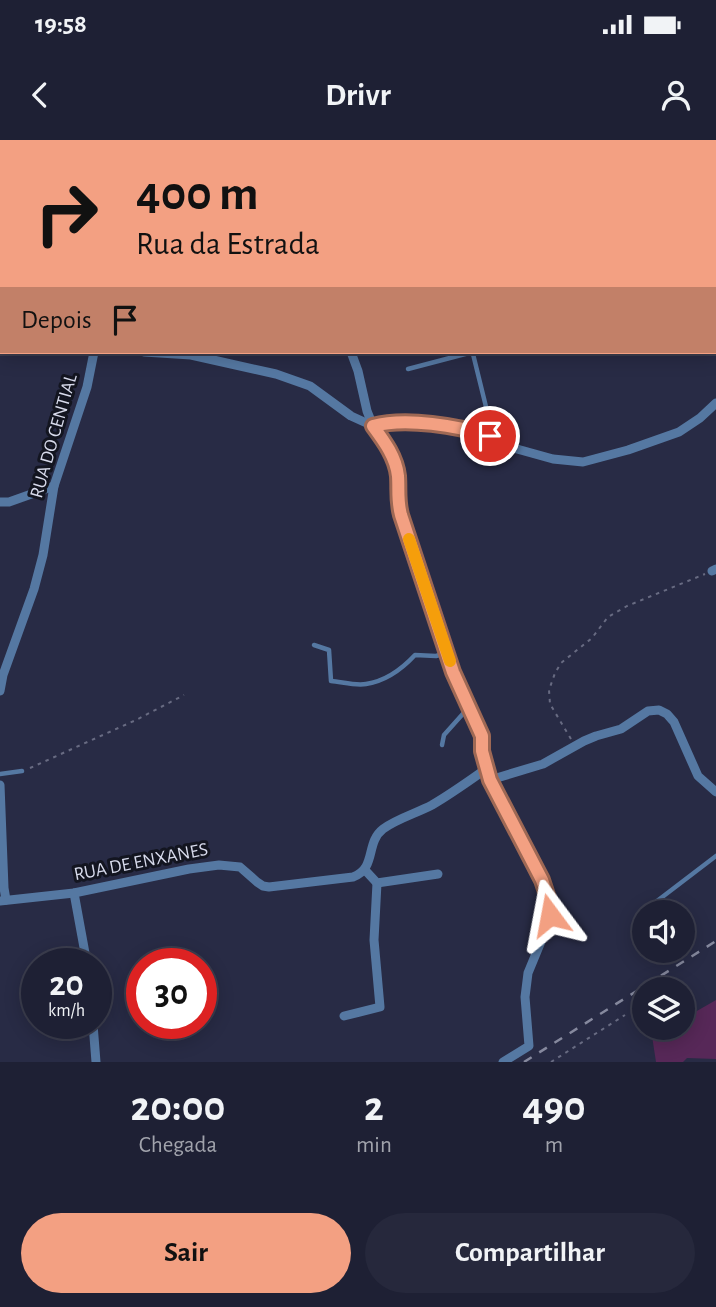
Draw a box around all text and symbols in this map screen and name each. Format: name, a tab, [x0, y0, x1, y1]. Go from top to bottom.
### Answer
text: 19:58	[35, 11, 87, 37]
icon: back	[21, 76, 59, 114]
icon: person	[657, 76, 695, 114]
text: Drivr	[325, 79, 391, 111]
icon: right	[21, 168, 112, 259]
text: 400 m	[136, 170, 259, 219]
text: Rua da Estrada	[136, 228, 320, 260]
icon: arrive	[106, 301, 144, 339]
text: Depois	[21, 307, 92, 333]
street label: RUA DO CENTIAL	[27, 372, 81, 500]
pin	[460, 406, 520, 466]
icon: arrive	[471, 417, 509, 455]
street label: RUA DE ENXANES	[72, 840, 210, 884]
position arrow	[513, 878, 587, 952]
map controls	[632, 900, 695, 1040]
button: sound	[632, 900, 695, 963]
speed limit sign: 30	[126, 948, 217, 1039]
text: 20	[49, 967, 84, 1002]
button: layers	[632, 977, 695, 1040]
text: km/h	[48, 1002, 85, 1020]
text: 20:00	[130, 1086, 226, 1128]
text: 2	[364, 1086, 384, 1128]
text: 490	[522, 1086, 586, 1128]
text: Chegada	[139, 1134, 217, 1157]
text: min	[356, 1134, 392, 1157]
text: m	[545, 1134, 563, 1157]
button: Sair	[21, 1213, 351, 1293]
button: Compartilhar	[365, 1213, 695, 1293]

